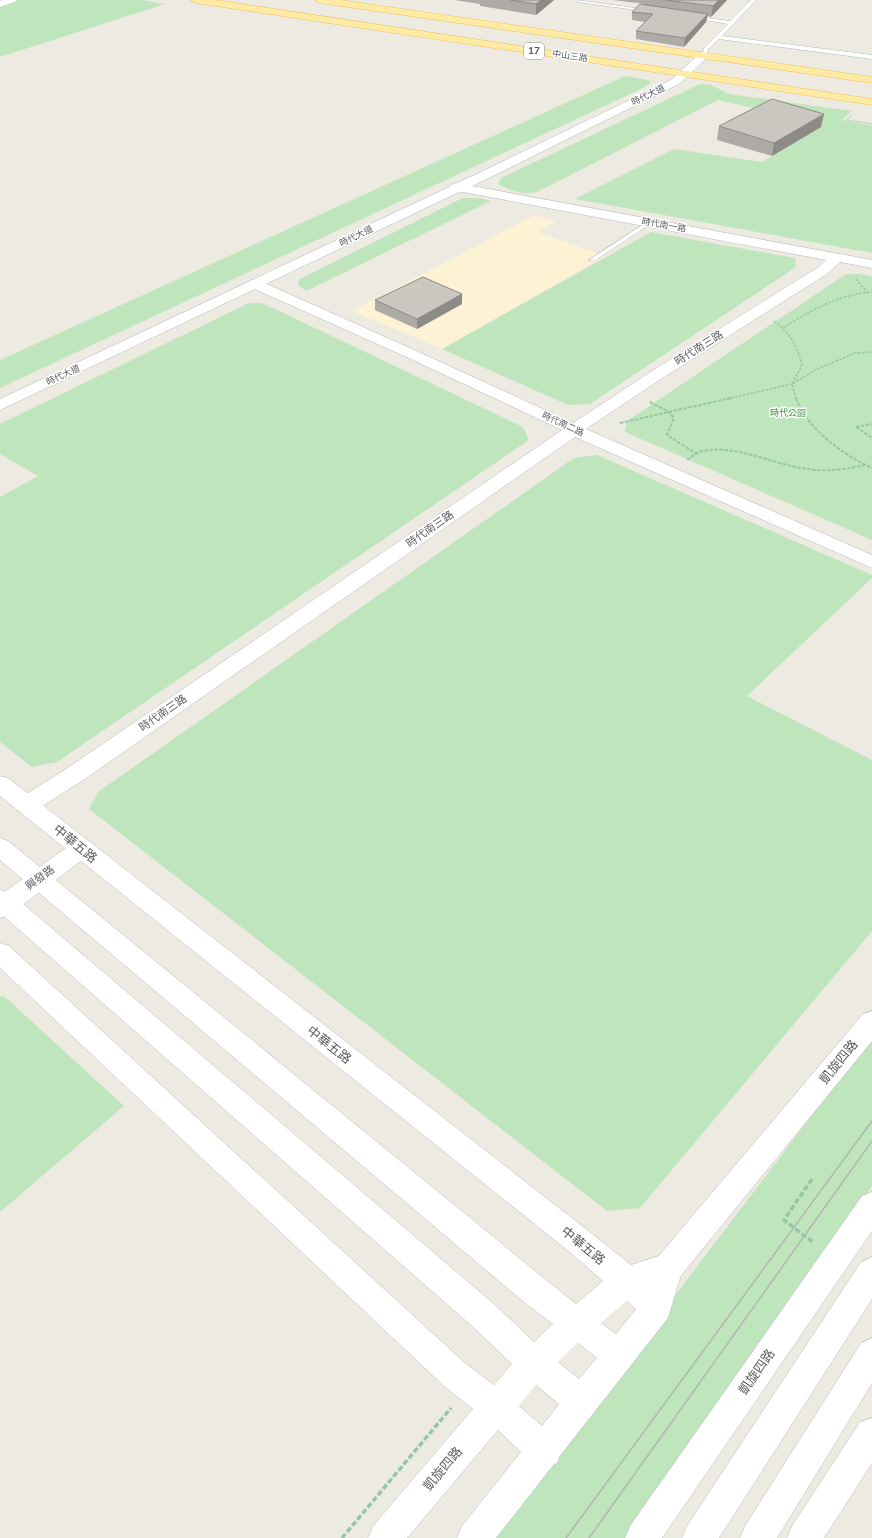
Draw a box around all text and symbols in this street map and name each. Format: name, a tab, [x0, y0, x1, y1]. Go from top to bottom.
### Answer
road number: 17	[524, 43, 544, 59]
street label: 中山三路	[551, 47, 589, 65]
street label: 時代大道	[629, 82, 667, 108]
street label: 時代南一路	[641, 215, 687, 235]
street label: 時代大道	[337, 223, 375, 249]
street label: 時代南三路	[672, 327, 726, 369]
street label: 時代大道	[44, 362, 82, 388]
park label: 時代公園	[770, 407, 806, 419]
street label: 時代南二路	[540, 409, 586, 439]
street label: 時代南三路	[403, 507, 457, 551]
street label: 時代南三路	[136, 691, 190, 735]
street label: 中華五路	[49, 821, 101, 867]
street label: 興發路	[22, 862, 58, 894]
street label: 中華五路	[303, 1022, 355, 1068]
street label: 凱旋四路	[816, 1036, 862, 1088]
street label: 中華五路	[557, 1223, 609, 1269]
street label: 凱旋四路	[735, 1346, 779, 1398]
street label: 凱旋四路	[419, 1443, 467, 1495]

